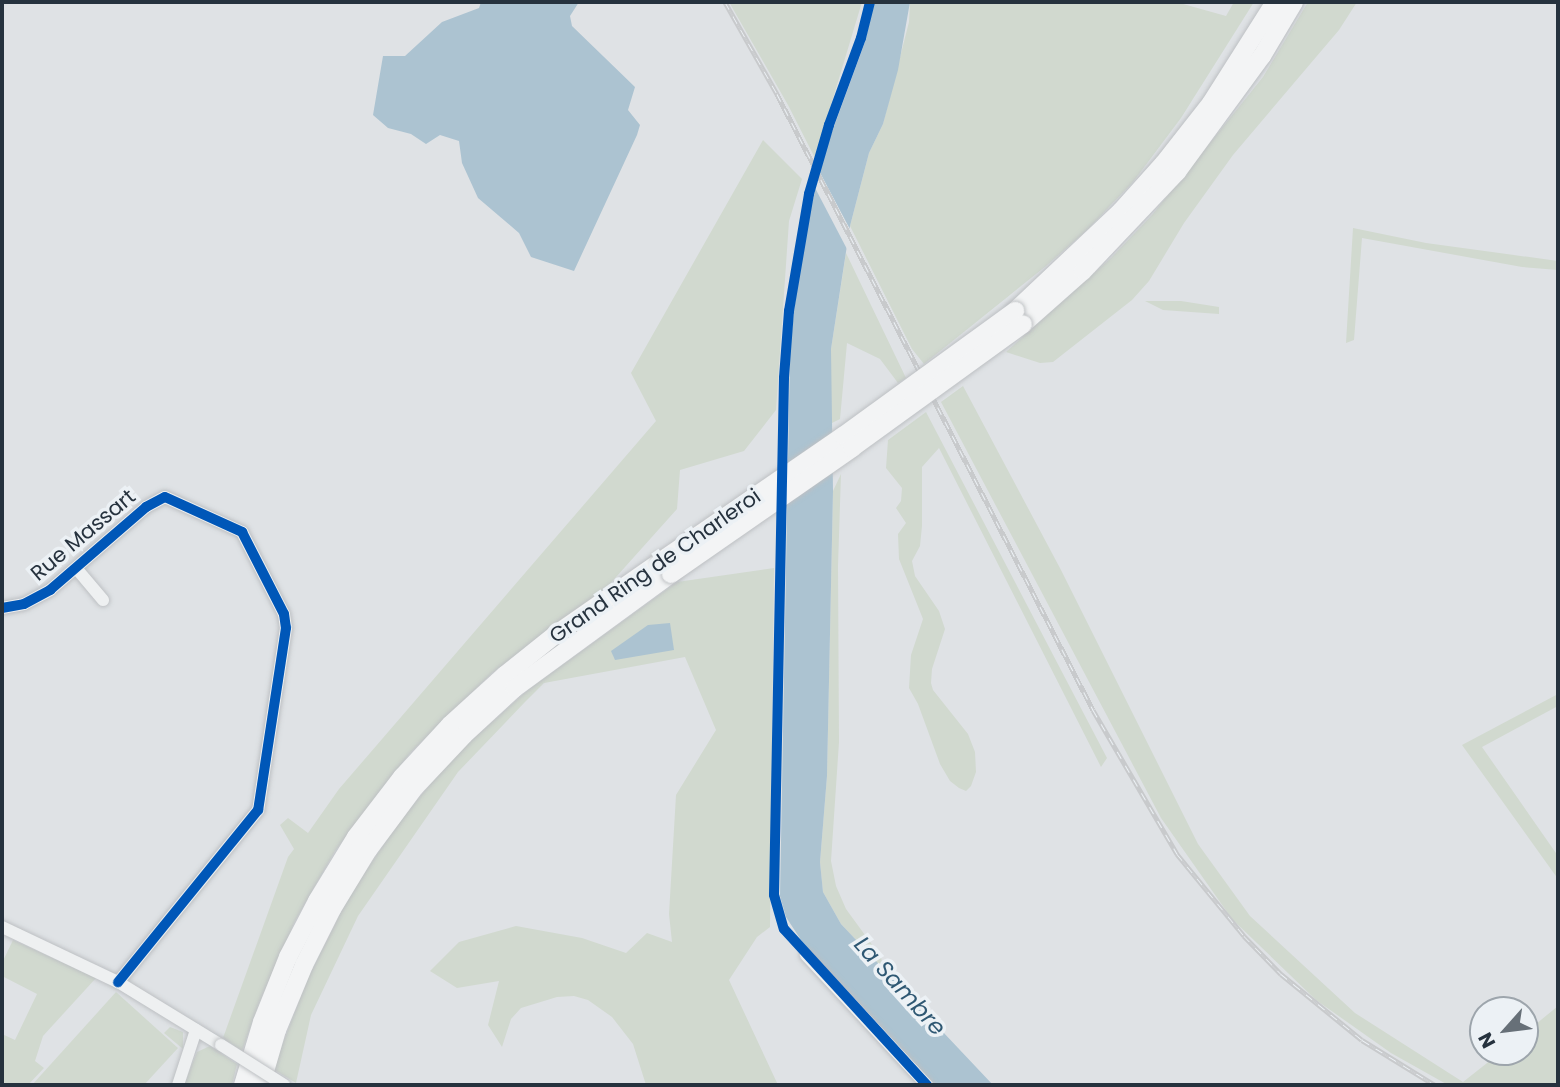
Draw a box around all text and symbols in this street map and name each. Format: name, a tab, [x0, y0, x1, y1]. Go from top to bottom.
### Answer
street label: Grand Ring de Charleroi	[545, 483, 765, 649]
street label: Rue Massart	[26, 484, 140, 586]
water label: La Sambre	[848, 931, 952, 1041]
north arrow	[1469, 996, 1539, 1066]
text: N	[1472, 1028, 1502, 1053]

